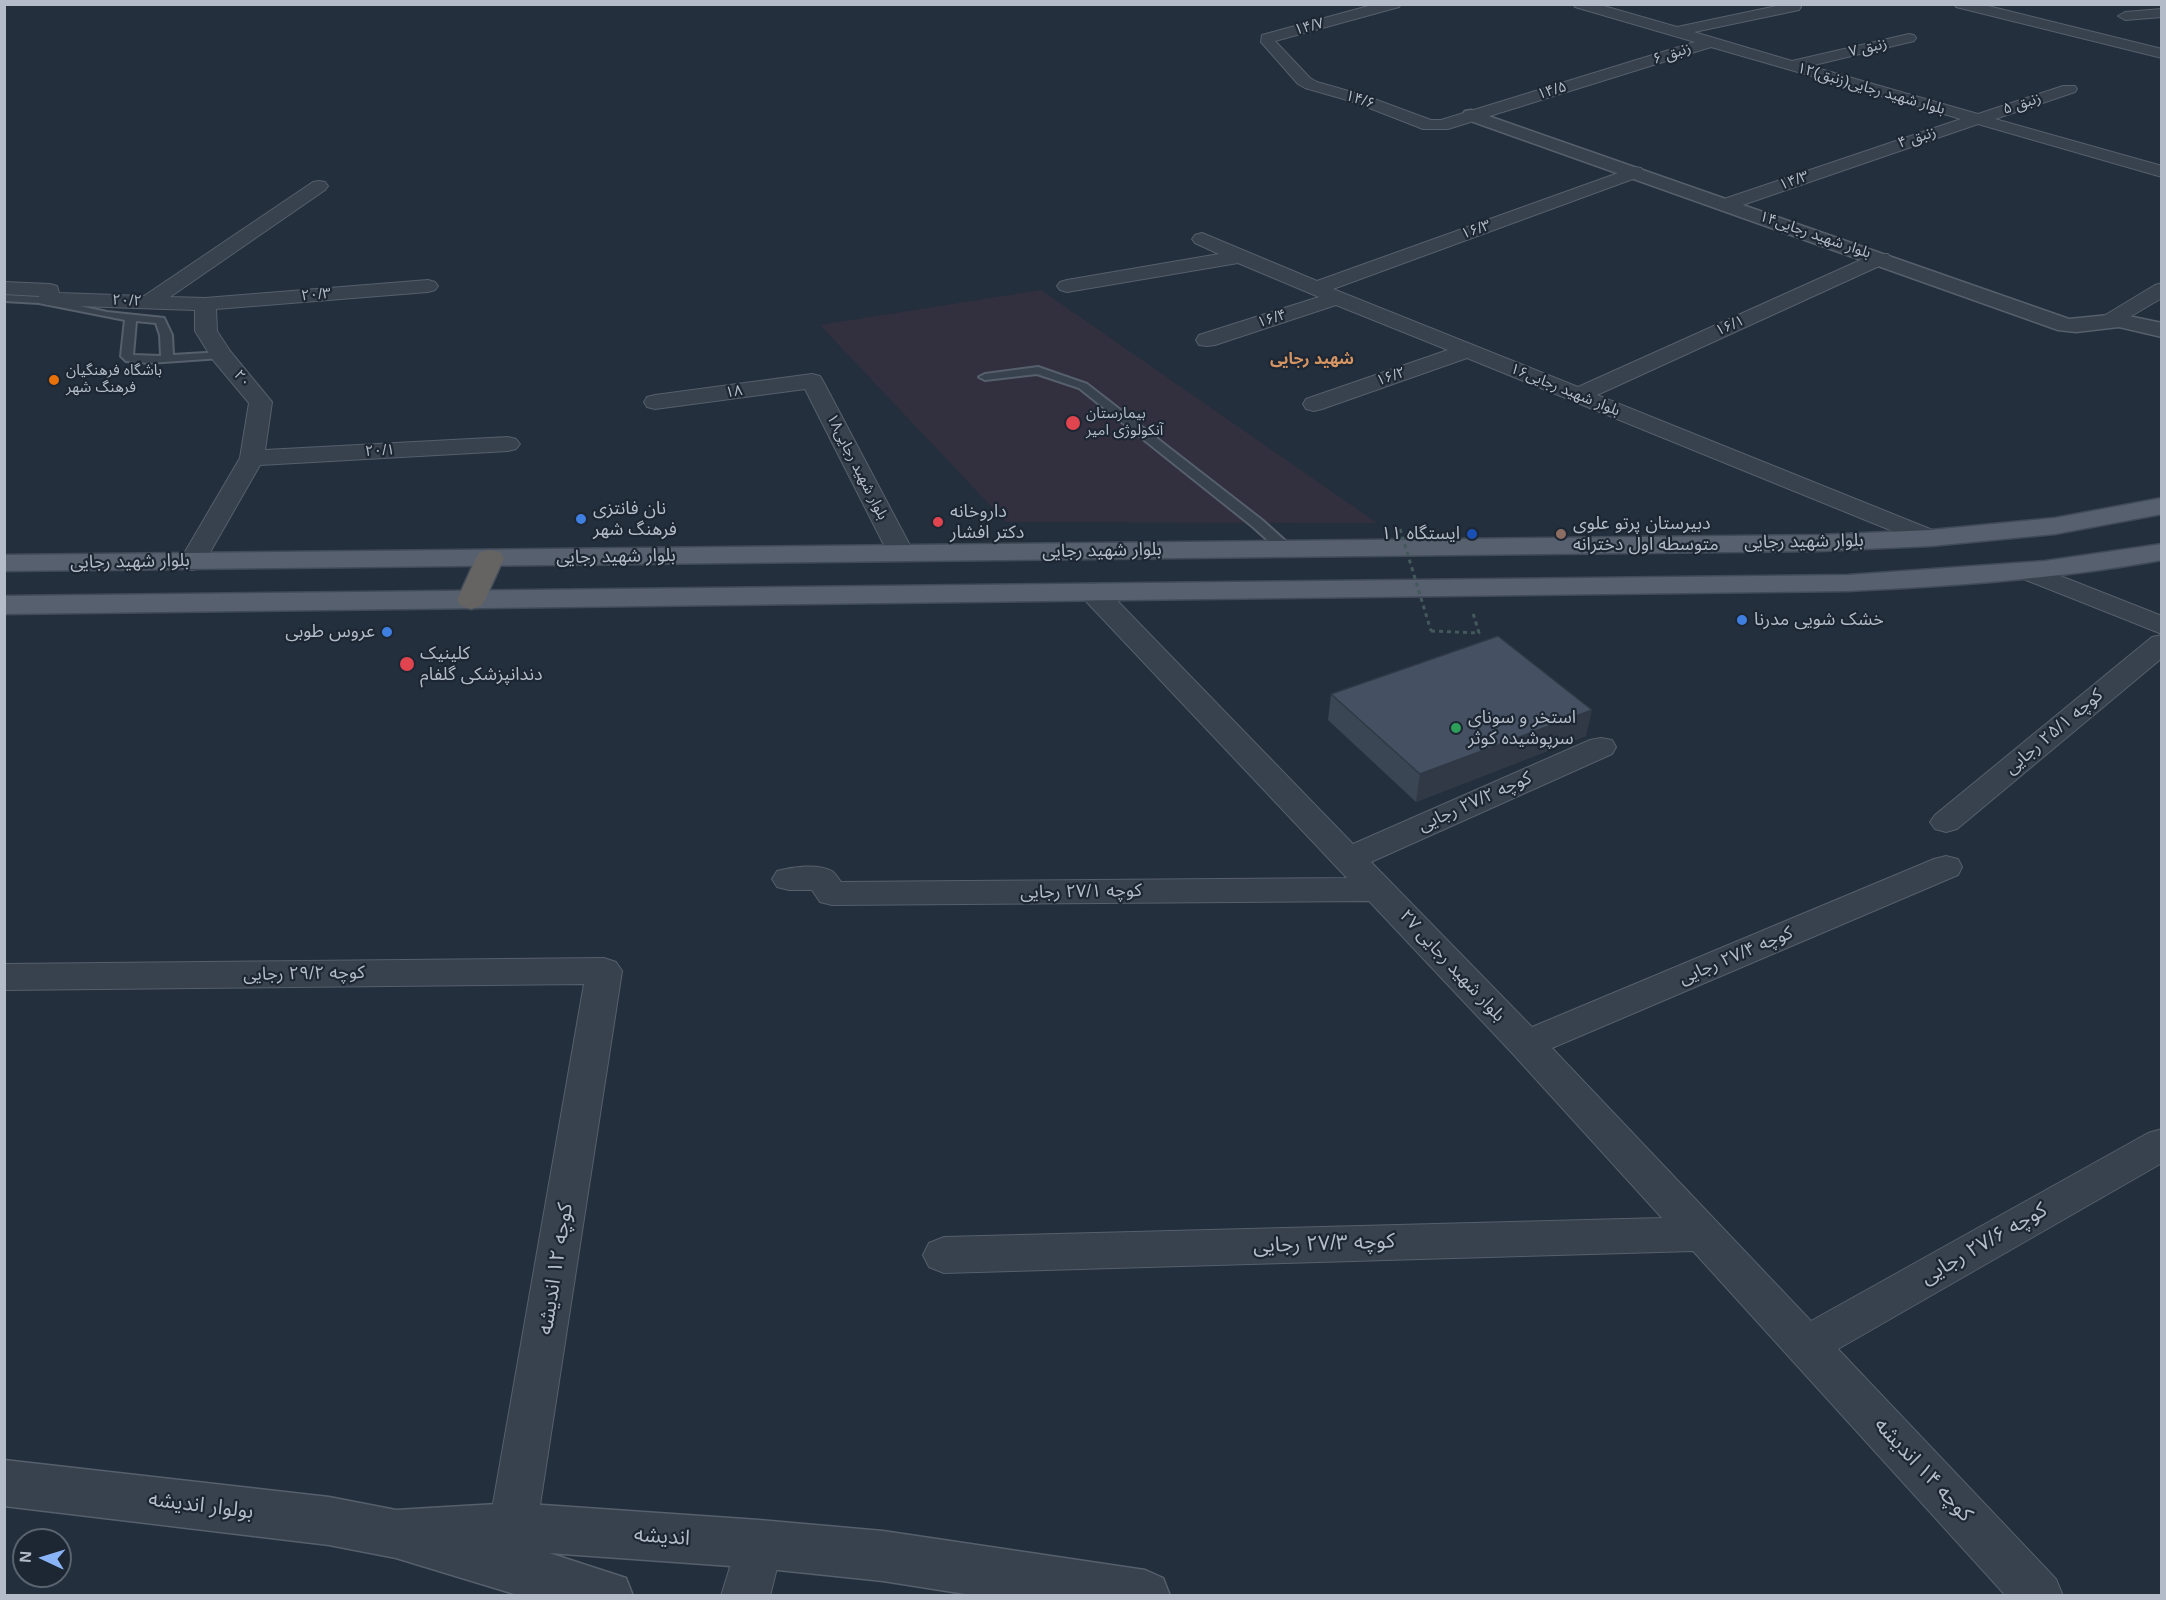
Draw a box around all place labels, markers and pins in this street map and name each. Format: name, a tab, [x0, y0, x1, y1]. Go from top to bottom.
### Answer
place label: باشگاه فرهنگیان فرهنگ شهر	[66, 362, 162, 397]
marker: باشگاه فرهنگیان فرهنگ شهر	[47, 373, 61, 387]
place label: بیمارستان آنکولوژی امیر	[1086, 405, 1163, 440]
marker: بیمارستان آنکولوژی امیر	[1064, 414, 1082, 432]
place label: نان فانتزی فرهنگ شهر	[593, 498, 677, 540]
place label: داروخانه دکتر افشار	[950, 501, 1024, 544]
marker: نان فانتزی فرهنگ شهر	[574, 512, 588, 526]
place label: دبیرستان پرتو علوی متوسطه اول دخترانه	[1573, 513, 1719, 556]
marker: داروخانه دکتر افشار	[931, 515, 945, 529]
place label: ایستگاه ۱۱	[1381, 523, 1460, 545]
marker: ایستگاه ۱۱	[1465, 527, 1479, 541]
marker: دبیرستان پرتو علوی متوسطه اول دخترانه	[1554, 527, 1568, 541]
place label: خشک شویی مدرنا	[1754, 609, 1884, 631]
marker: خشک شویی مدرنا	[1735, 613, 1749, 627]
place label: عروس طوبی	[285, 621, 375, 643]
marker: عروس طوبی	[380, 625, 394, 639]
place label: کلینیک دندانپزشکی گلفام	[420, 643, 543, 686]
marker: کلینیک دندانپزشکی گلفام	[398, 655, 416, 673]
place label: استخر و سونای سرپوشیده کوثر	[1468, 707, 1576, 750]
marker: استخر و سونای سرپوشیده کوثر	[1449, 721, 1463, 735]

